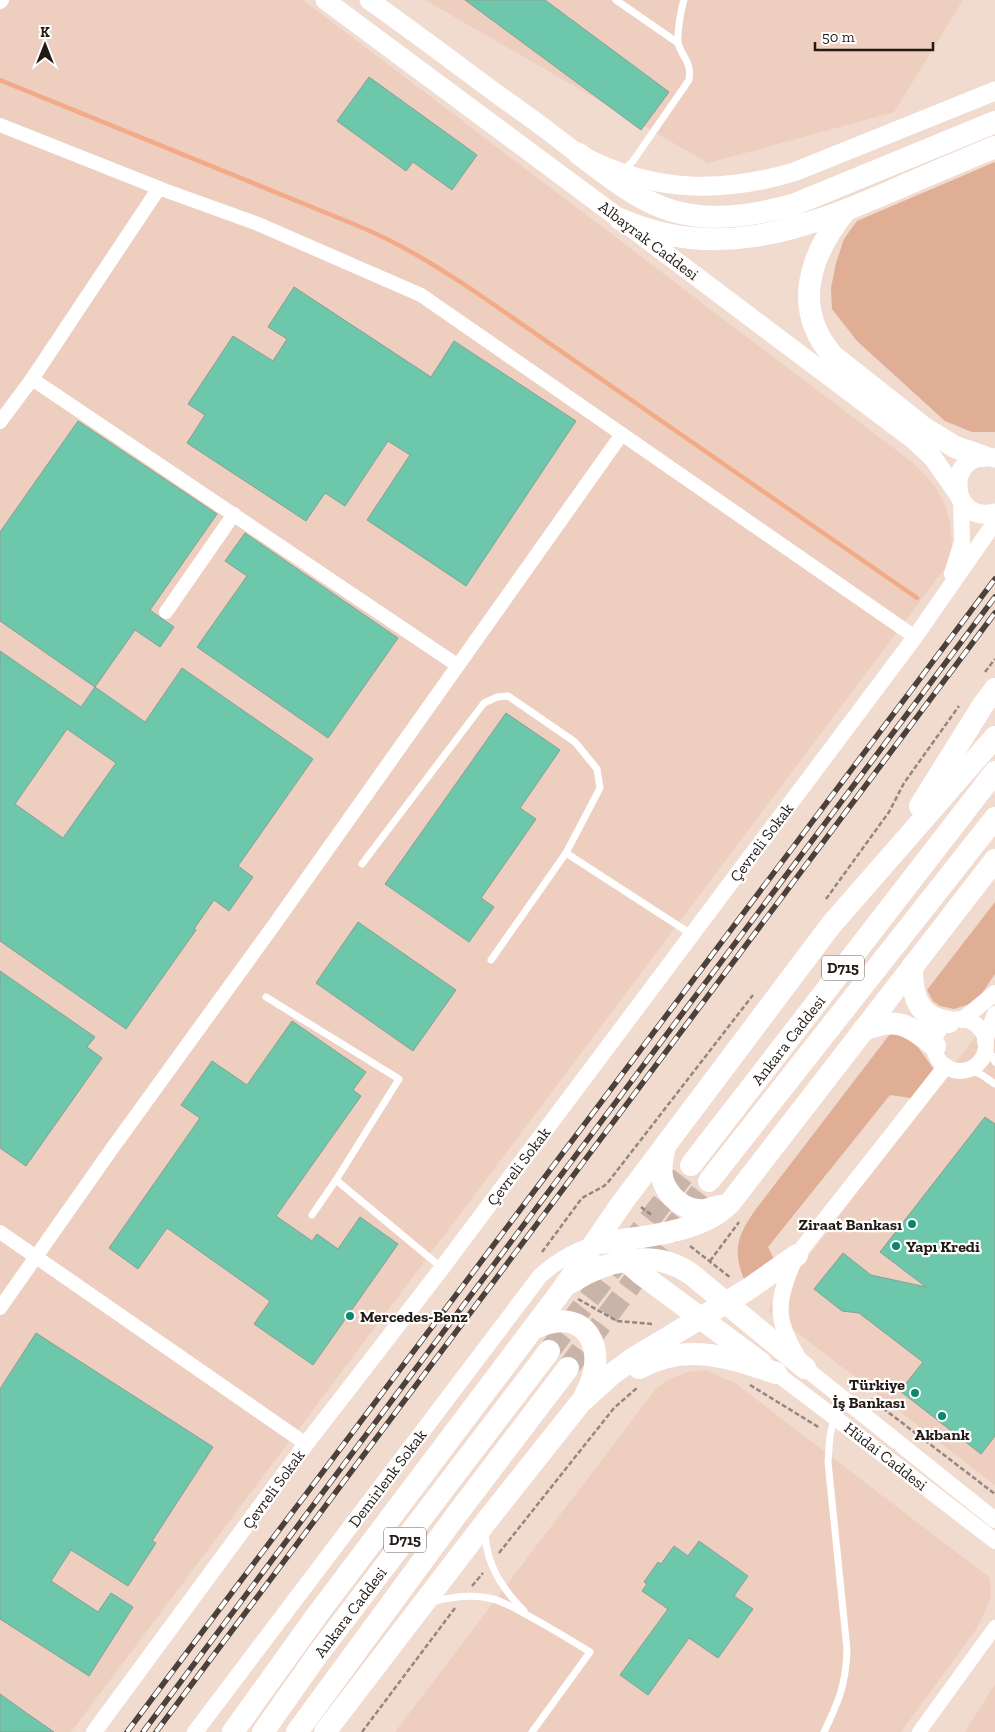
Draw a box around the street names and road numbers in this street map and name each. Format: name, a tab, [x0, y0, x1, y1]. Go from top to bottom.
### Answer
street label: Albayrak Caddesi	[595, 197, 703, 284]
street label: Çevreli Sokak	[726, 799, 798, 885]
road number: D715	[822, 956, 864, 980]
street label: Ankara Caddesi	[748, 991, 830, 1089]
street label: Çevreli Sokak	[483, 1123, 555, 1209]
street label: Hüdai Caddesi	[840, 1418, 931, 1495]
street label: Demirlenk Sokak	[344, 1425, 431, 1531]
street label: Çevreli Sokak	[238, 1445, 309, 1533]
road number: D715	[384, 1528, 426, 1552]
street label: Ankara Caddesi	[310, 1563, 391, 1661]

